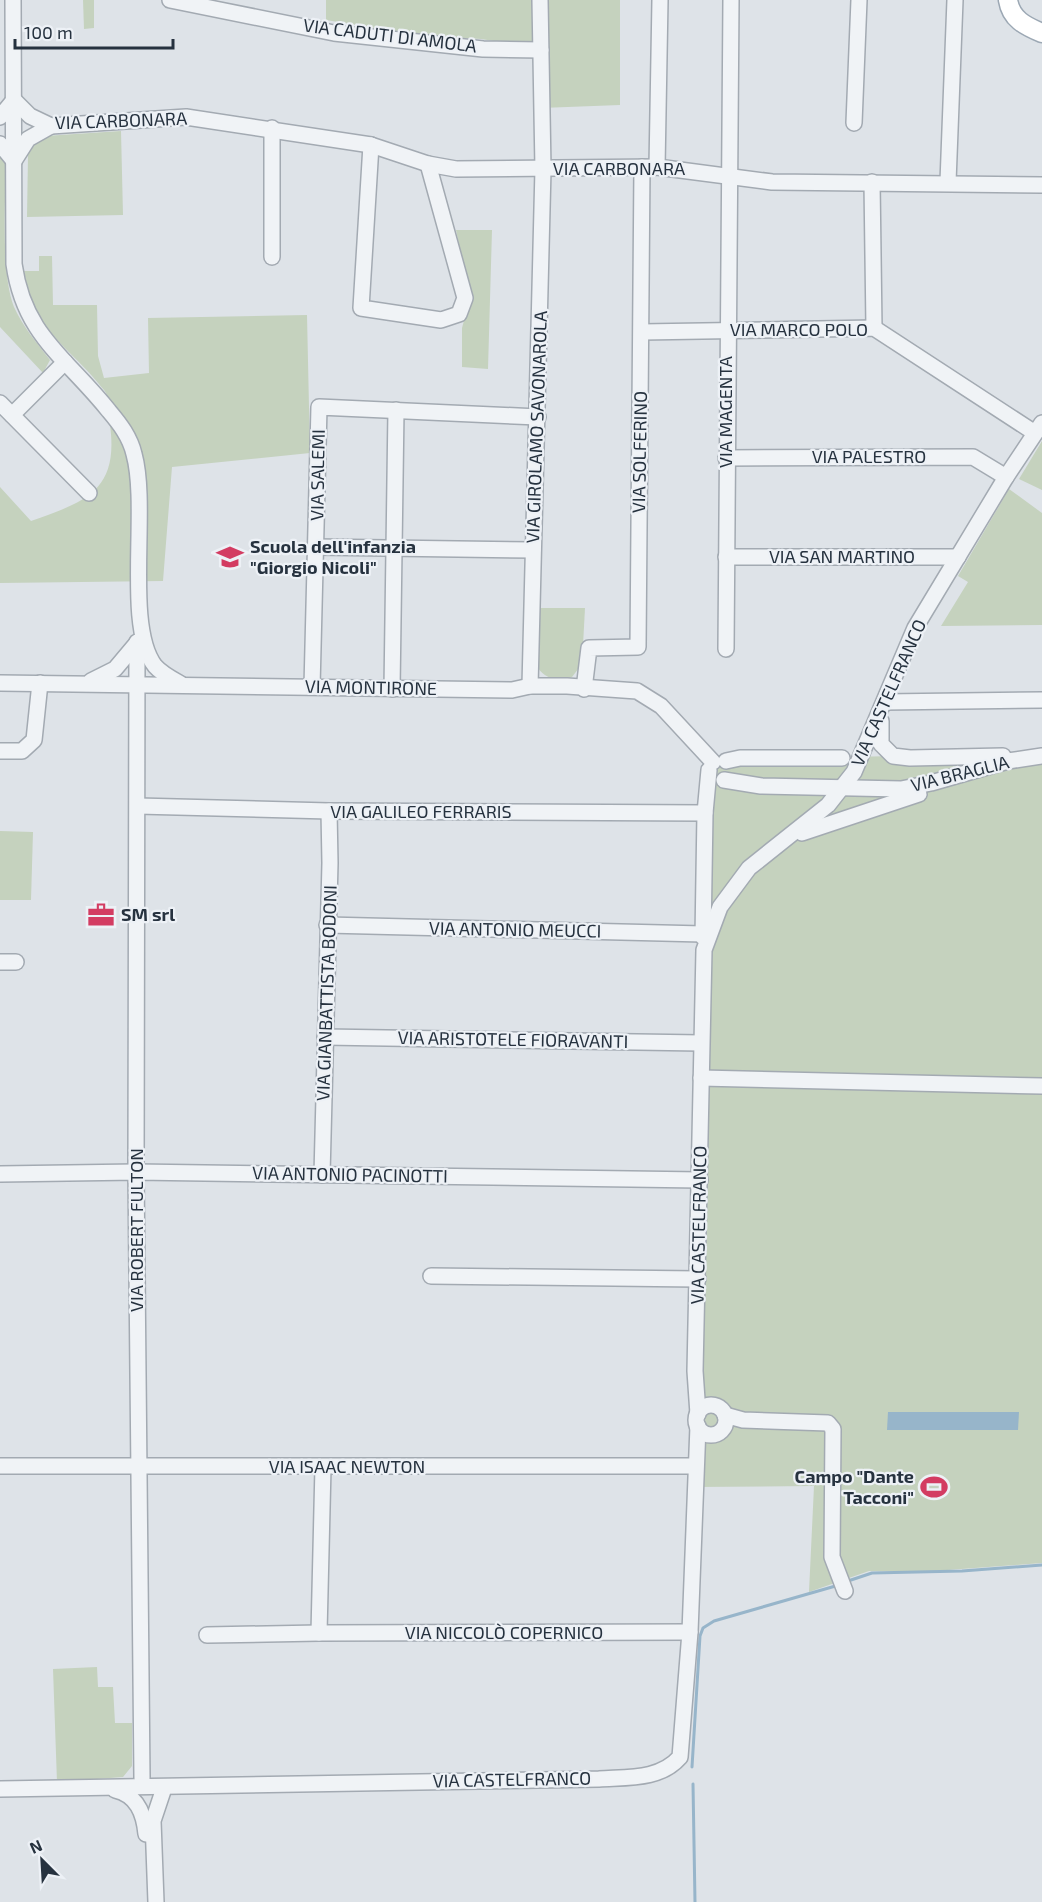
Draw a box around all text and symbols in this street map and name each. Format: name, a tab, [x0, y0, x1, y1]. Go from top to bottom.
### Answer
scale bar	[15, 12, 172, 50]
street label: VIA CADUTI DI AMOLA	[302, 13, 479, 57]
text: 100 m	[24, 21, 73, 43]
street label: VIA CARBONARA	[54, 107, 188, 133]
street label: VIA CARBONARA	[553, 157, 686, 179]
street label: VIA GIROLAMO SAVONAROLA	[521, 309, 551, 544]
street label: VIA MARCO POLO	[730, 318, 868, 340]
street label: VIA MAGENTA	[714, 355, 736, 468]
street label: VIA SOLFERINO	[627, 391, 651, 513]
street label: VIA SALEMI	[305, 429, 329, 521]
street label: VIA PALESTRO	[812, 445, 926, 467]
place label: Scuola dell'infanzia "Giorgio Nicoli"	[250, 535, 416, 578]
school or university icon: Scuola dell'infanzia "Giorgio Nicoli"	[215, 542, 245, 572]
street label: VIA SAN MARTINO	[769, 545, 915, 567]
street label: VIA CASTELFRANCO	[846, 616, 930, 770]
street label: VIA MONTIRONE	[305, 675, 437, 699]
street label: VIA BRAGLIA	[908, 750, 1012, 796]
street label: VIA GALILEO FERRARIS	[330, 800, 512, 822]
street label: VIA GIANBATTISTA BODONI	[311, 885, 341, 1101]
office icon: SM srl	[86, 900, 116, 930]
place label: SM srl	[121, 903, 175, 925]
street label: VIA ANTONIO MEUCCI	[429, 916, 601, 942]
street label: VIA ARISTOTELE FIORAVANTI	[398, 1026, 628, 1052]
street label: VIA CASTELFRANCO	[686, 1145, 710, 1304]
street label: VIA ROBERT FULTON	[125, 1148, 147, 1312]
street label: VIA ANTONIO PACINOTTI	[252, 1161, 448, 1187]
street label: VIA ISAAC NEWTON	[269, 1455, 425, 1477]
place label: Campo "Dante Tacconi"	[795, 1465, 914, 1508]
sports icon: Campo "Dante Tacconi"	[919, 1472, 949, 1502]
street label: VIA NICCOLÒ COPERNICO	[405, 1621, 603, 1643]
street label: VIA CASTELFRANCO	[432, 1767, 591, 1791]
north arrow	[12, 1830, 72, 1890]
text: N	[27, 1835, 45, 1857]

